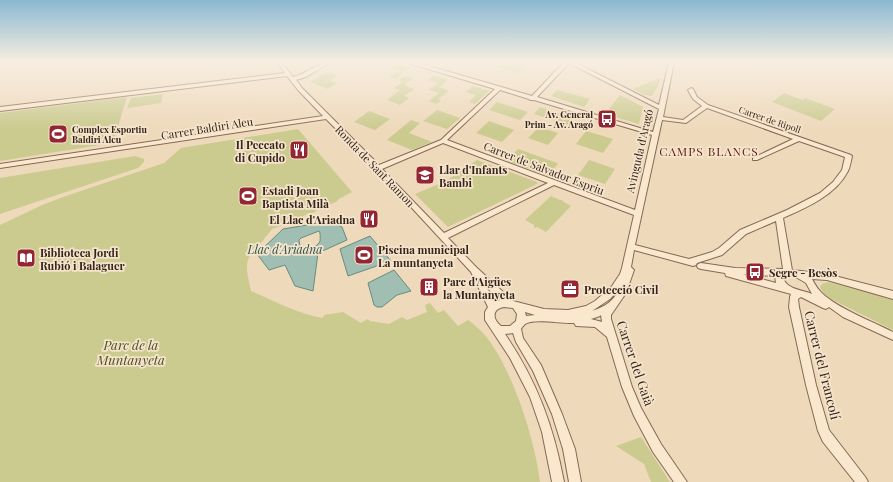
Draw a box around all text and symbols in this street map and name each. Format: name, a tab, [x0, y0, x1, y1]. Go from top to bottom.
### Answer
street label: Carrer de Ripoll	[737, 103, 803, 135]
place label: Av. General Prim - Av. Aragó	[525, 108, 593, 130]
bus stop icon: Av. General Prim - Av. Aragó	[596, 108, 618, 130]
street label: Avinguda d'Aragó	[622, 108, 656, 195]
street label: Carrer Baldiri Aleu	[160, 113, 255, 143]
street label: Ronda de Sant Ramon	[332, 122, 418, 210]
sports icon: Complex Esportiu Baldiri Aleu	[47, 123, 69, 145]
place label: Complex Esportiu Baldiri Aleu	[72, 123, 147, 145]
place label: Il Peccato di Cupido	[235, 137, 285, 165]
street label: Carrer de Salvador Espriu	[482, 138, 607, 198]
restaurant icon: Il Peccato di Cupido	[288, 139, 310, 161]
district label: CAMPS BLANCS	[659, 143, 759, 159]
place label: Llar d'Infants Bambi	[439, 162, 507, 190]
school or university icon: Llar d'Infants Bambi	[414, 164, 436, 186]
place label: Estadi Joan Baptista Milà	[262, 183, 329, 211]
sports icon: Estadi Joan Baptista Milà	[237, 185, 259, 207]
restaurant icon: El Llac d'Ariadna	[358, 208, 380, 230]
place label: El Llac d'Ariadna	[269, 212, 355, 227]
water label: Llac d'Ariadna	[246, 241, 323, 257]
place label: Piscina municipal La muntanyeta	[378, 242, 470, 270]
sports icon: Piscina municipal La muntanyeta	[353, 244, 375, 266]
place label: Biblioteca Jordi Rubió i Balaguer	[40, 245, 125, 273]
library icon: Biblioteca Jordi Rubió i Balaguer	[15, 247, 37, 269]
bus stop icon: Segre - Besòs	[744, 261, 766, 283]
place label: Segre - Besòs	[769, 265, 837, 280]
place label: Parc d'Aigües la Muntanyeta	[443, 274, 515, 302]
building icon: Parc d'Aigües la Muntanyeta	[418, 276, 440, 298]
office icon: Protecció Civil	[559, 278, 581, 300]
place label: Protecció Civil	[584, 282, 659, 297]
street label: Carrer del Francolí	[801, 309, 845, 421]
street label: Carrer del Gaià	[613, 318, 659, 408]
park label: Parc de la Muntanyeta	[96, 336, 165, 368]

